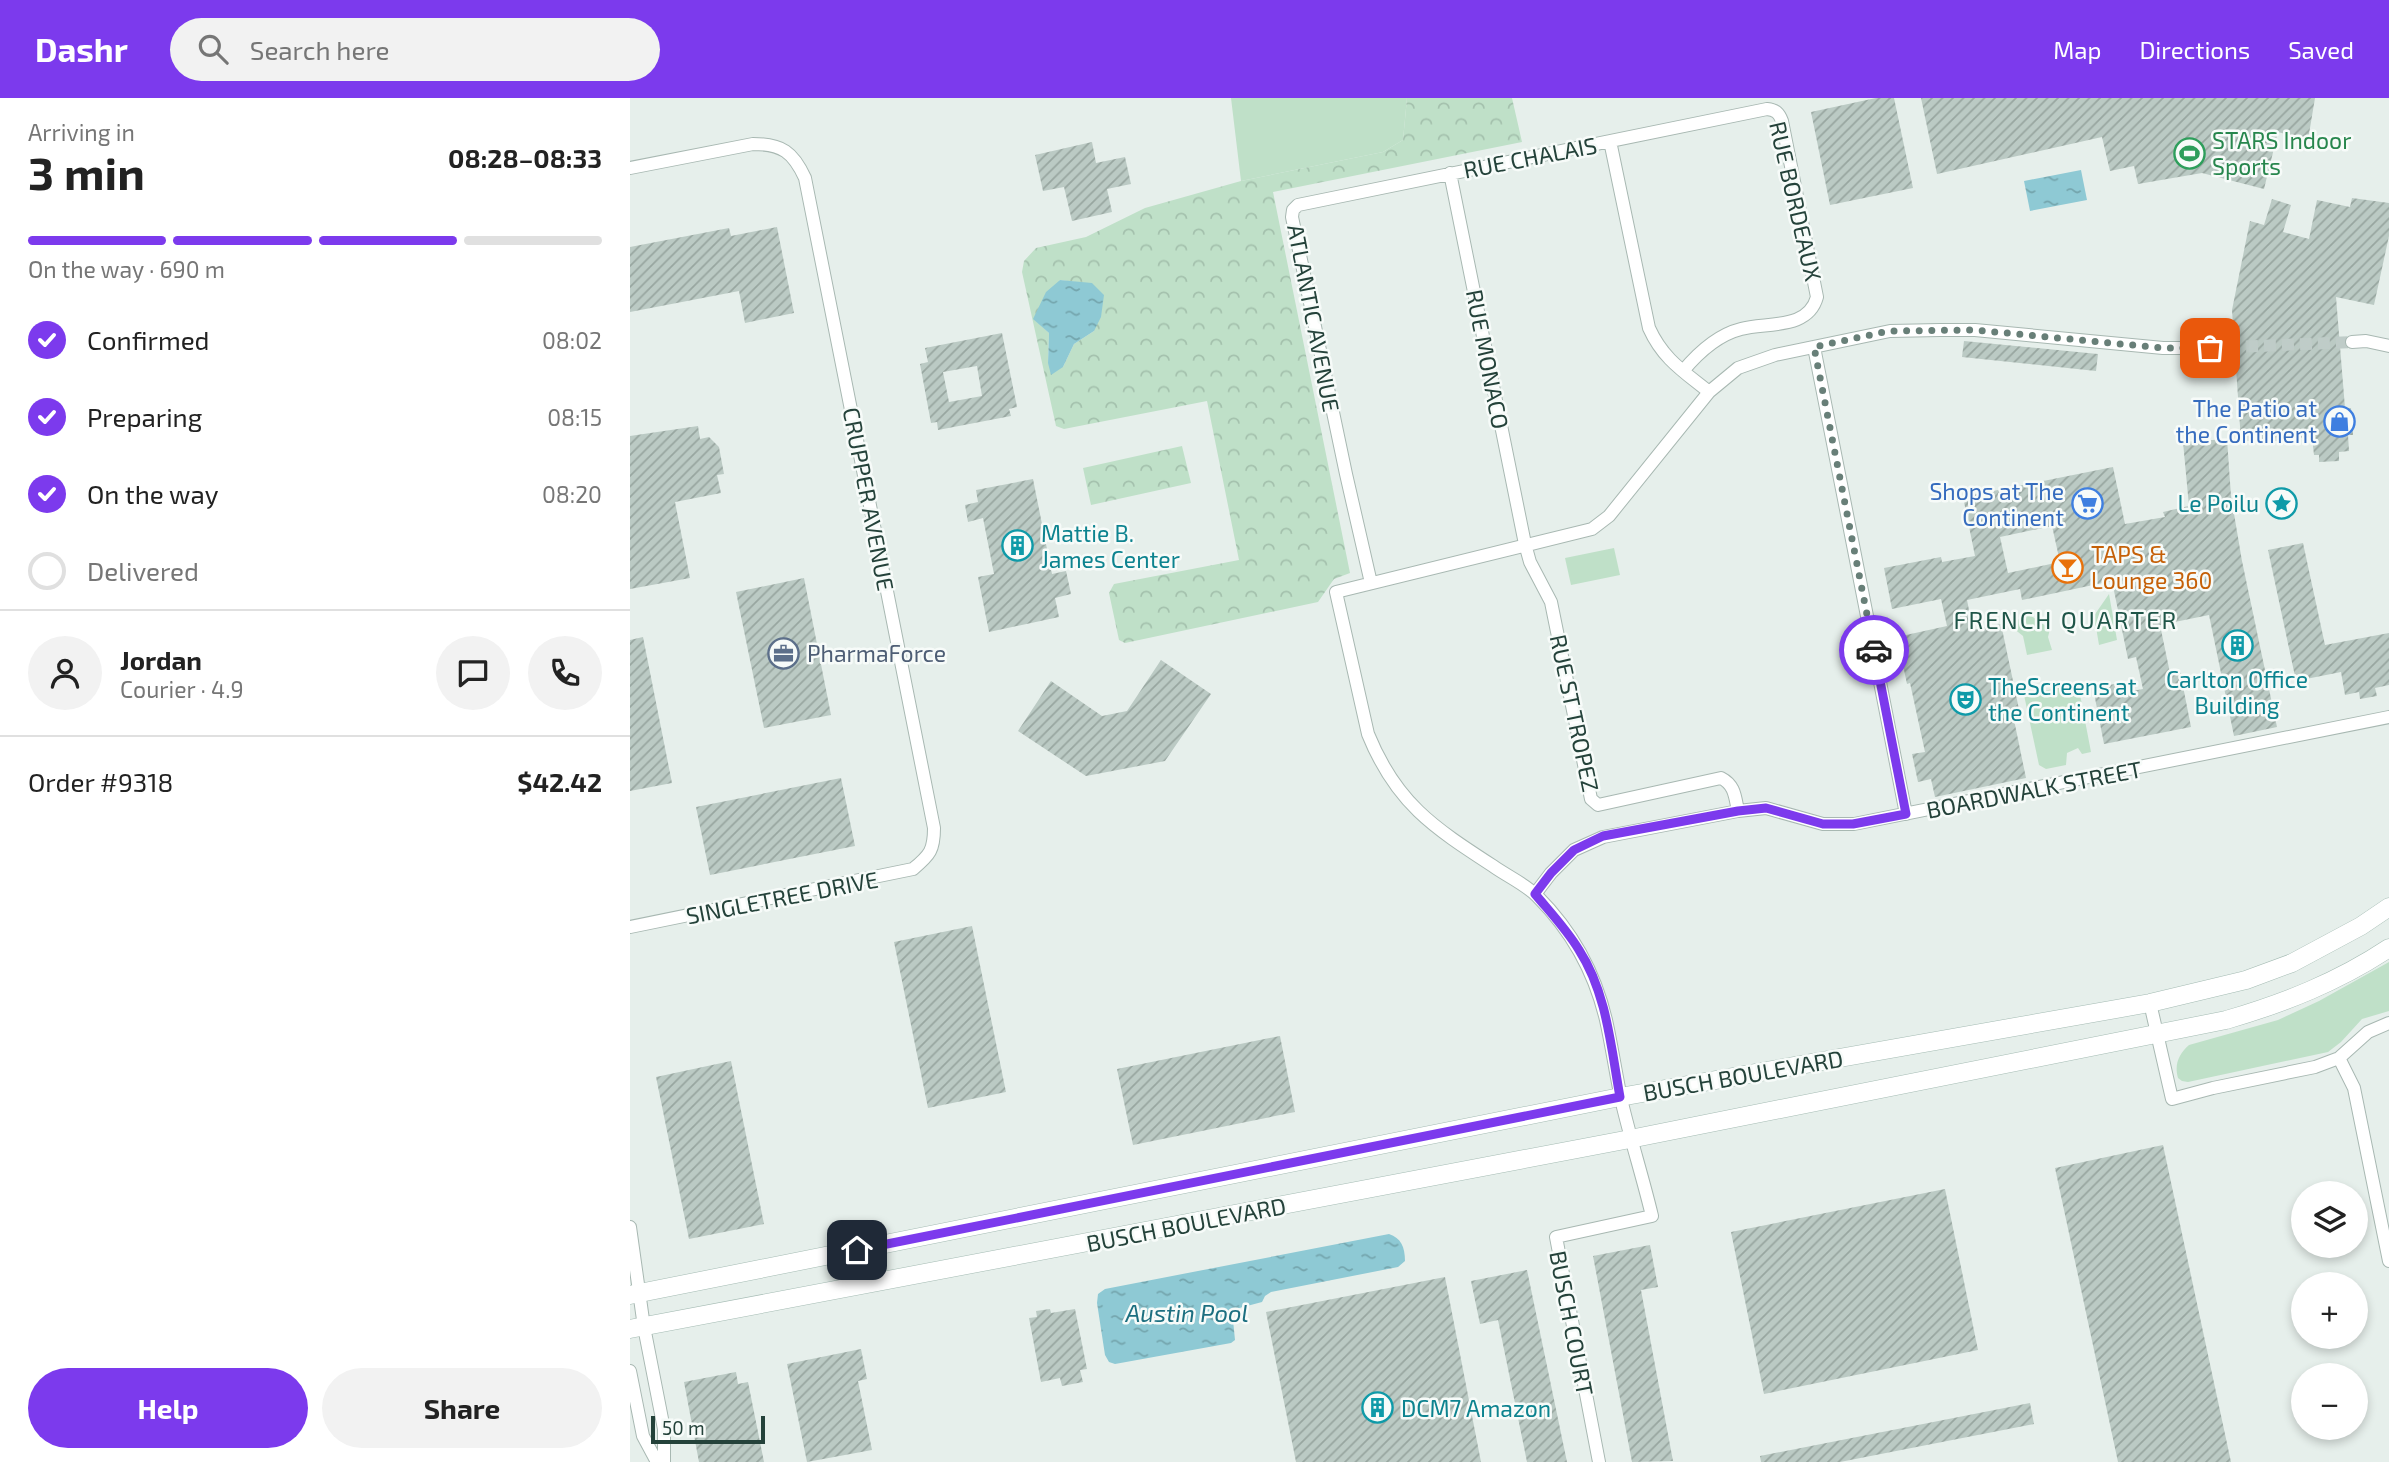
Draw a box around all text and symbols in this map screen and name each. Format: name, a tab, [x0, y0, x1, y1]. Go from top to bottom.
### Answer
search box	[170, 18, 660, 81]
text: Dashr	[35, 29, 128, 69]
icon: search	[194, 30, 232, 68]
text: Search here	[250, 34, 389, 65]
text: Map	[2053, 35, 2101, 64]
text: Directions	[2139, 35, 2250, 64]
text: Saved	[2288, 35, 2354, 64]
text: Arriving in	[28, 118, 135, 146]
street label: RUE BORDEAUX	[1764, 118, 1828, 284]
place label: STARS Indoor Sports	[2212, 126, 2351, 180]
street label: RUE CHALAIS	[1461, 130, 1599, 184]
sports icon: STARS Indoor Sports	[2172, 136, 2206, 170]
text: 08:28–08:33	[448, 142, 602, 173]
text: 3 min	[28, 144, 145, 199]
street label: ATLANTIC AVENUE	[1282, 222, 1346, 414]
text: On the way · 690 m	[28, 255, 225, 283]
street label: RUE MONACO	[1461, 287, 1515, 431]
pin	[2180, 318, 2240, 378]
icon: check	[28, 321, 66, 359]
text: Confirmed	[87, 324, 210, 355]
text: 08:02	[542, 326, 602, 354]
icon: bag	[2191, 329, 2229, 367]
place label: The Patio at the Continent	[2176, 394, 2317, 448]
icon: check	[28, 398, 66, 436]
text: Preparing	[87, 401, 202, 432]
text: 08:15	[547, 403, 602, 431]
shop icon: The Patio at the Continent	[2323, 404, 2357, 438]
street label: CRUPPER AVENUE	[837, 405, 901, 593]
icon: check	[28, 475, 66, 513]
place label: Shops at The Continent	[1929, 477, 2064, 531]
text: On the way	[87, 478, 218, 509]
text: 08:20	[542, 480, 602, 508]
place icon: Le Poilu	[2265, 486, 2299, 520]
supermarket icon: Shops at The Continent	[2070, 487, 2104, 521]
place label: Le Poilu	[2178, 489, 2259, 517]
place label: Mattie B. James Center	[1041, 519, 1180, 573]
building icon: Mattie B. James Center	[1001, 529, 1035, 563]
place label: TAPS & Lounge 360	[2091, 540, 2212, 594]
bar icon: TAPS & Lounge 360	[2051, 550, 2085, 584]
text: Delivered	[87, 555, 199, 586]
district label: FRENCH QUARTER	[1954, 605, 2178, 634]
courier	[1839, 615, 1909, 685]
building icon: Carlton Office Building	[2220, 628, 2254, 662]
icon: car	[1855, 631, 1893, 669]
street label: RUE ST TROPEZ	[1545, 632, 1605, 794]
button: person	[28, 636, 102, 710]
button: chat	[436, 636, 510, 710]
button: phone	[528, 636, 602, 710]
office icon: PharmaForce	[767, 636, 801, 670]
place label: PharmaForce	[807, 639, 946, 667]
text: Jordan	[120, 644, 202, 675]
place label: Carlton Office Building	[2166, 665, 2308, 719]
place label: TheScreens at the Continent	[1988, 672, 2137, 726]
text: Courier · 4.9	[120, 675, 244, 703]
theatre icon: TheScreens at the Continent	[1948, 682, 1982, 716]
street label: BOARDWALK STREET	[1924, 754, 2144, 824]
text: Order #9318	[28, 766, 173, 797]
text: $42.42	[517, 766, 602, 797]
street label: SINGLETREE DRIVE	[684, 865, 880, 929]
street label: BUSCH BOULEVARD	[1641, 1044, 1845, 1106]
map controls	[2291, 1181, 2368, 1440]
button: layers	[2291, 1181, 2368, 1258]
street label: BUSCH BOULEVARD	[1084, 1191, 1288, 1257]
pin	[827, 1220, 887, 1280]
icon: home	[838, 1231, 876, 1269]
street label: BUSCH COURT	[1544, 1248, 1600, 1398]
button: +	[2291, 1272, 2368, 1349]
water label: Austin Pool	[1125, 1298, 1249, 1327]
button: −	[2291, 1363, 2368, 1440]
button: Help	[28, 1368, 308, 1448]
button: Share	[322, 1368, 602, 1448]
building icon: DCM7 Amazon	[1361, 1391, 1395, 1425]
place label: DCM7 Amazon	[1401, 1394, 1551, 1422]
scale bar	[651, 1413, 765, 1445]
text: 50 m	[662, 1416, 705, 1439]

